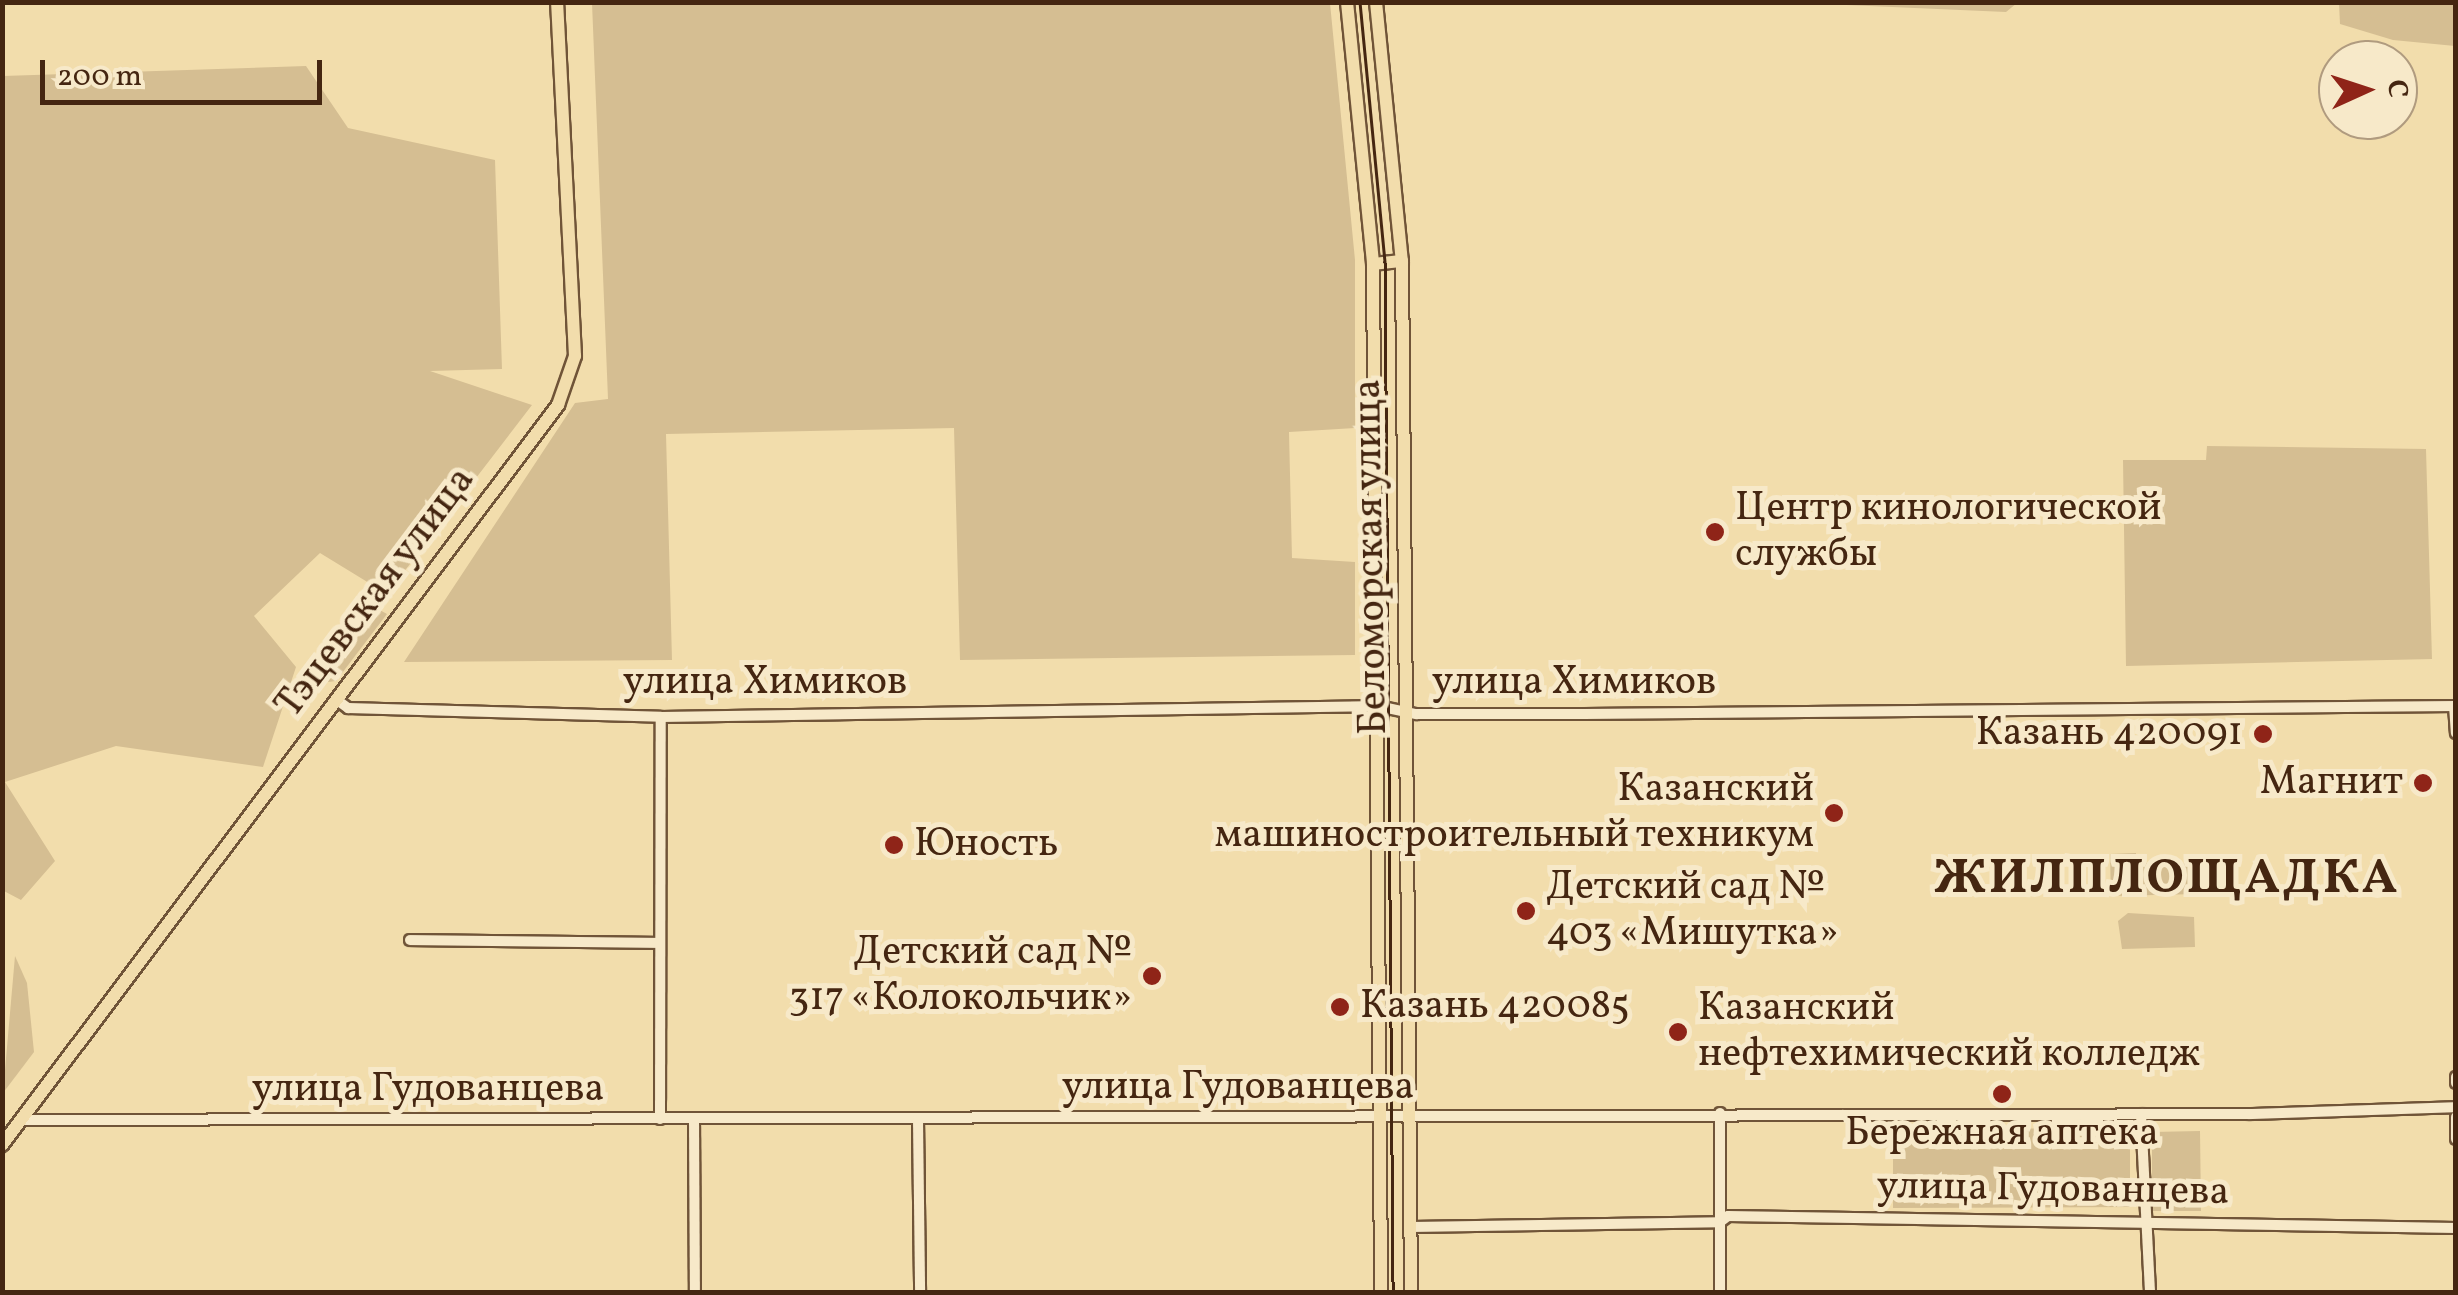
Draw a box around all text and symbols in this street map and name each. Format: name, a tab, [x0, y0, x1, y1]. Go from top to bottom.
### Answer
scale bar	[45, 40, 328, 102]
north arrow	[2318, 40, 2418, 140]
text: 200 m	[57, 56, 142, 98]
text: С	[2377, 78, 2416, 99]
street label: Беломорская улица	[1345, 378, 1399, 736]
street label: Тэцевская улица	[266, 458, 486, 728]
place label: Центр кинологической службы	[1735, 485, 2162, 579]
marker: Центр кинологической службы	[1704, 521, 1726, 543]
street label: улица Химиков	[623, 659, 907, 707]
street label: улица Химиков	[1432, 659, 1716, 707]
place label: Казань 420091	[1976, 710, 2243, 758]
marker: Казань 420091	[2252, 723, 2274, 745]
place label: Магнит	[2260, 759, 2403, 807]
place label: Казанский машиностроительный техникум	[1214, 766, 1814, 860]
marker: Магнит	[2412, 772, 2434, 794]
marker: Казанский машиностроительный техникум	[1823, 802, 1845, 824]
place label: Юность	[914, 821, 1059, 869]
marker: Юность	[883, 834, 905, 856]
district label: ЖИЛПЛОЩАДКА	[1934, 850, 2400, 910]
place label: Детский сад № 403 «Мишутка»	[1546, 864, 1839, 958]
marker: Детский сад № 403 «Мишутка»	[1515, 900, 1537, 922]
place label: Детский сад № 317 «Колокольчик»	[788, 929, 1132, 1023]
marker: Детский сад № 317 «Колокольчик»	[1141, 965, 1163, 987]
place label: Казань 420085	[1360, 983, 1630, 1031]
place label: Казанский нефтехимический колледж	[1698, 985, 2201, 1079]
marker: Казань 420085	[1329, 996, 1351, 1018]
marker: Казанский нефтехимический колледж	[1667, 1021, 1689, 1043]
street label: улица Гудованцева	[1062, 1064, 1414, 1112]
street label: улица Гудованцева	[252, 1066, 604, 1114]
marker: Бережная аптека	[1991, 1083, 2013, 1105]
place label: Бережная аптека	[1845, 1110, 2159, 1158]
street label: улица Гудованцева	[1876, 1163, 2230, 1217]

